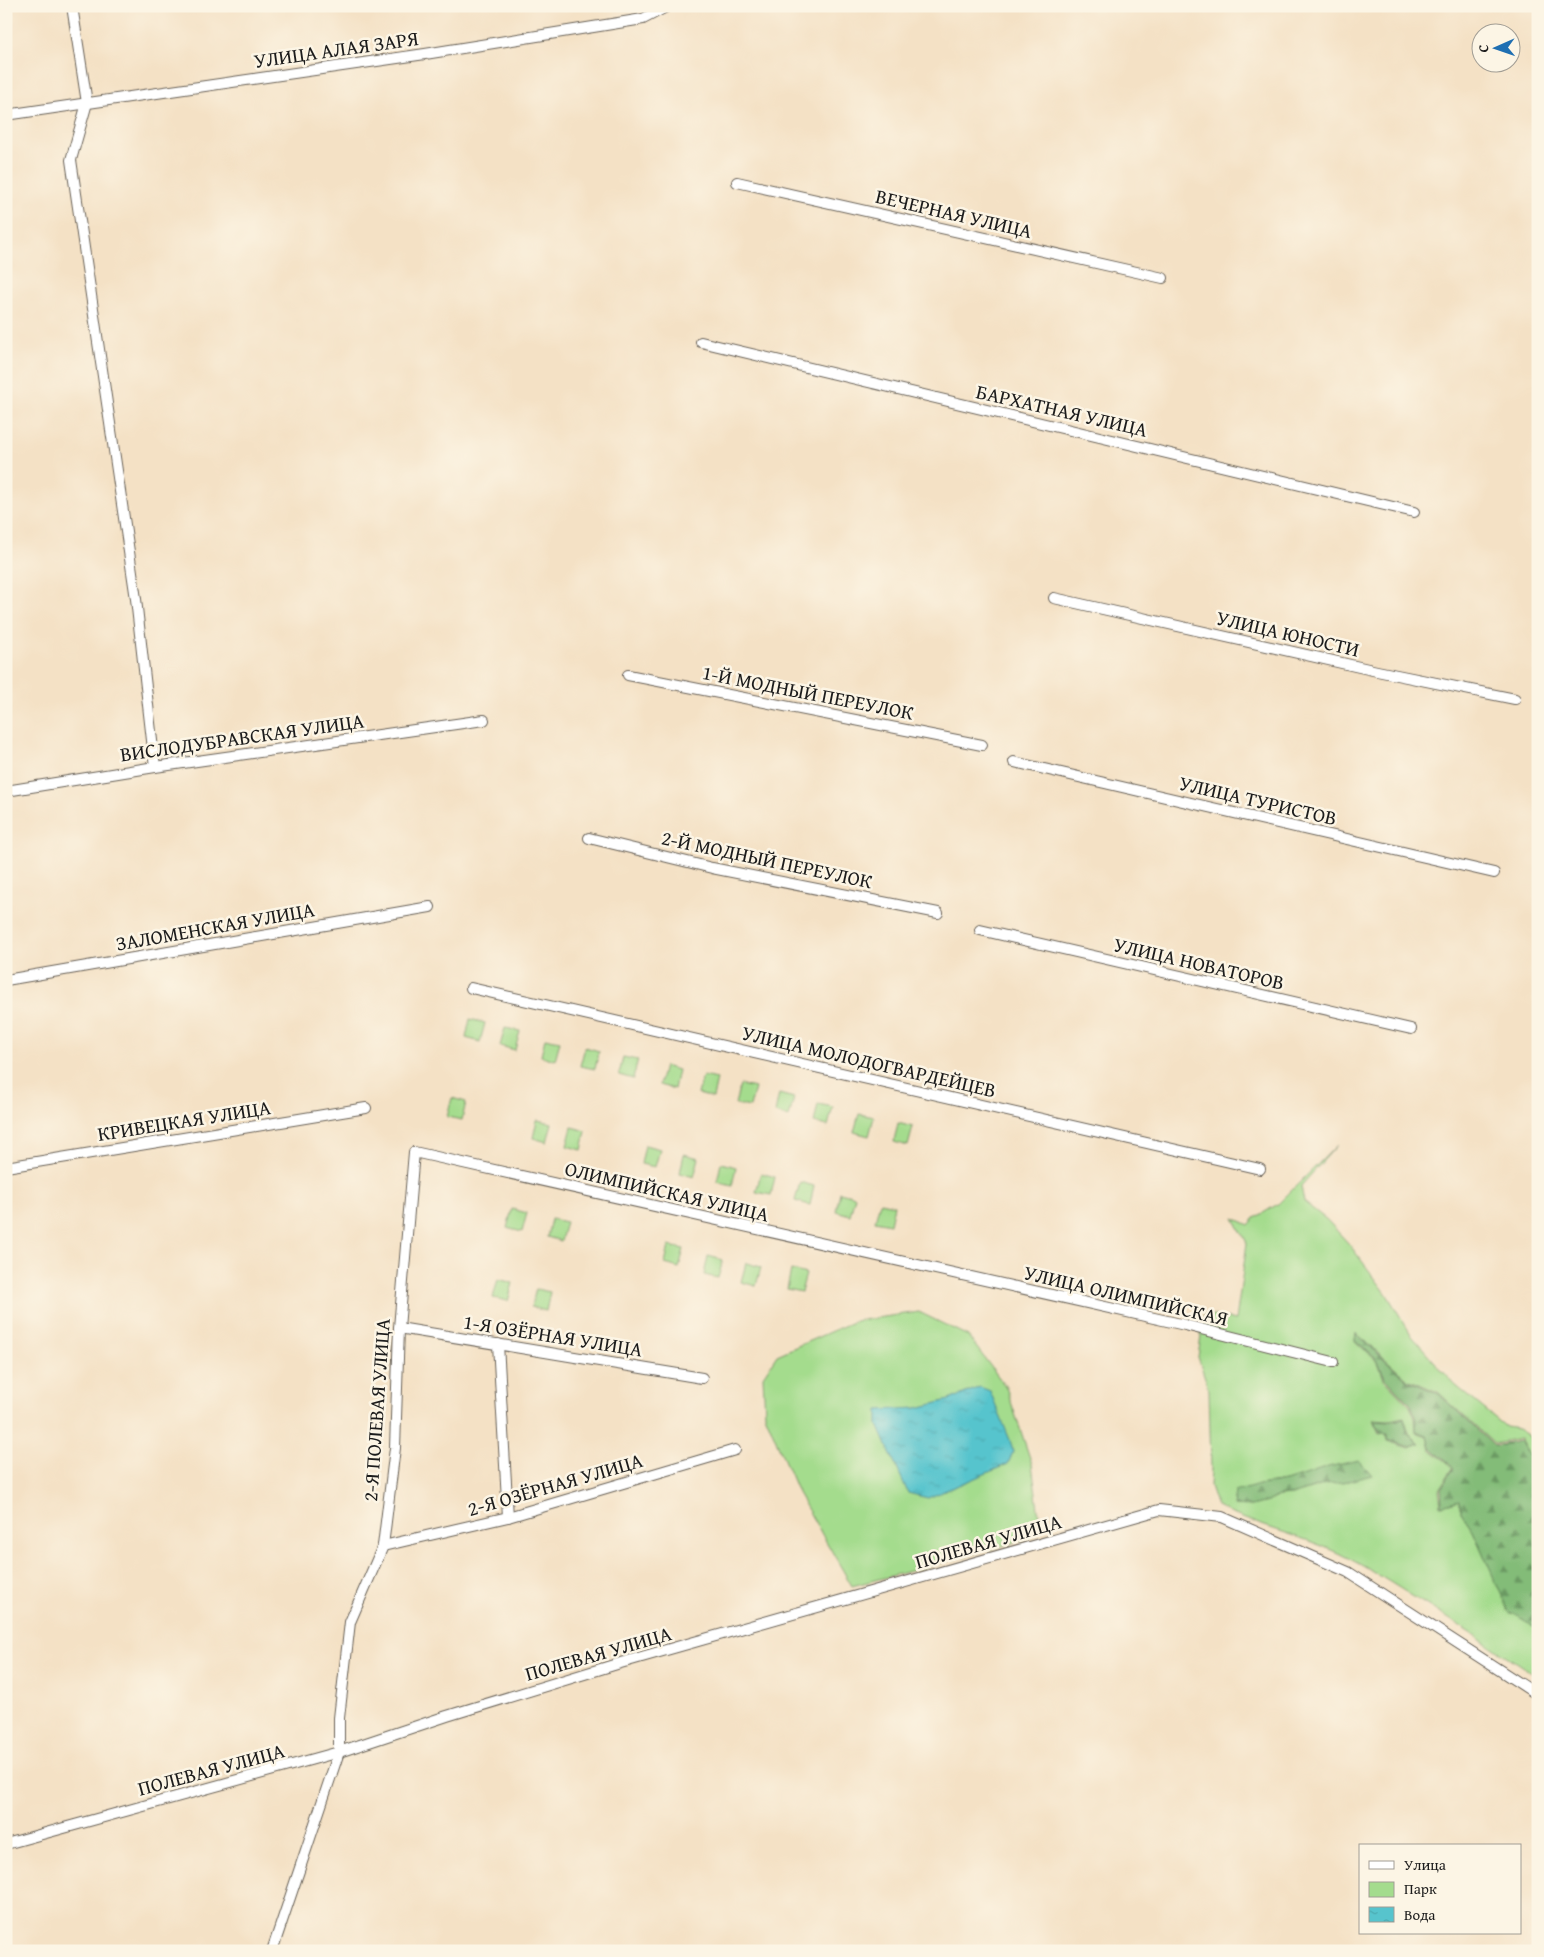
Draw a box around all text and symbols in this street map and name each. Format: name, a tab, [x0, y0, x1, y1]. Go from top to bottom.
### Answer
north arrow	[1472, 22, 1522, 72]
street label: УЛИЦА АЛАЯ ЗАРЯ	[252, 23, 420, 75]
text: С	[1473, 44, 1493, 53]
street label: ВЕЧЕРНАЯ УЛИЦА	[873, 181, 1035, 245]
street label: БАРХАТНАЯ УЛИЦА	[974, 376, 1150, 444]
street label: УЛИЦА ЮНОСТИ	[1214, 602, 1362, 664]
street label: 1-Й МОДНЫЙ ПЕРЕУЛОК	[700, 657, 917, 727]
street label: ВИСЛОДУБРАВСКАЯ УЛИЦА	[118, 706, 366, 768]
street label: УЛИЦА ТУРИСТОВ	[1176, 768, 1340, 832]
street label: 2-Й МОДНЫЙ ПЕРЕУЛОК	[659, 822, 876, 896]
street label: ЗАЛОМЕНСКАЯ УЛИЦА	[113, 894, 317, 958]
street label: УЛИЦА НОВАТОРОВ	[1111, 929, 1287, 997]
street label: УЛИЦА МОЛОДОГВАРДЕЙЦЕВ	[739, 1018, 999, 1104]
street label: КРИВЕЦКАЯ УЛИЦА	[95, 1092, 273, 1148]
street label: ОЛИМПИЙСКАЯ УЛИЦА	[562, 1153, 772, 1229]
street label: УЛИЦА ОЛИМПИЙСКАЯ	[1021, 1257, 1231, 1333]
street label: 1-Я ОЗЁРНАЯ УЛИЦА	[461, 1307, 645, 1363]
street label: 2-Я ПОЛЕВАЯ УЛИЦА	[355, 1317, 397, 1503]
street label: 2-Я ОЗЁРНАЯ УЛИЦА	[464, 1445, 646, 1523]
street label: ПОЛЕВАЯ УЛИЦА	[911, 1506, 1065, 1576]
street label: ПОЛЕВАЯ УЛИЦА	[521, 1618, 675, 1688]
street label: ПОЛЕВАЯ УЛИЦА	[134, 1735, 288, 1803]
legend	[1359, 1844, 1522, 1934]
text: Улица	[1404, 1854, 1447, 1875]
text: Парк	[1404, 1878, 1437, 1899]
text: Вода	[1404, 1904, 1436, 1925]

